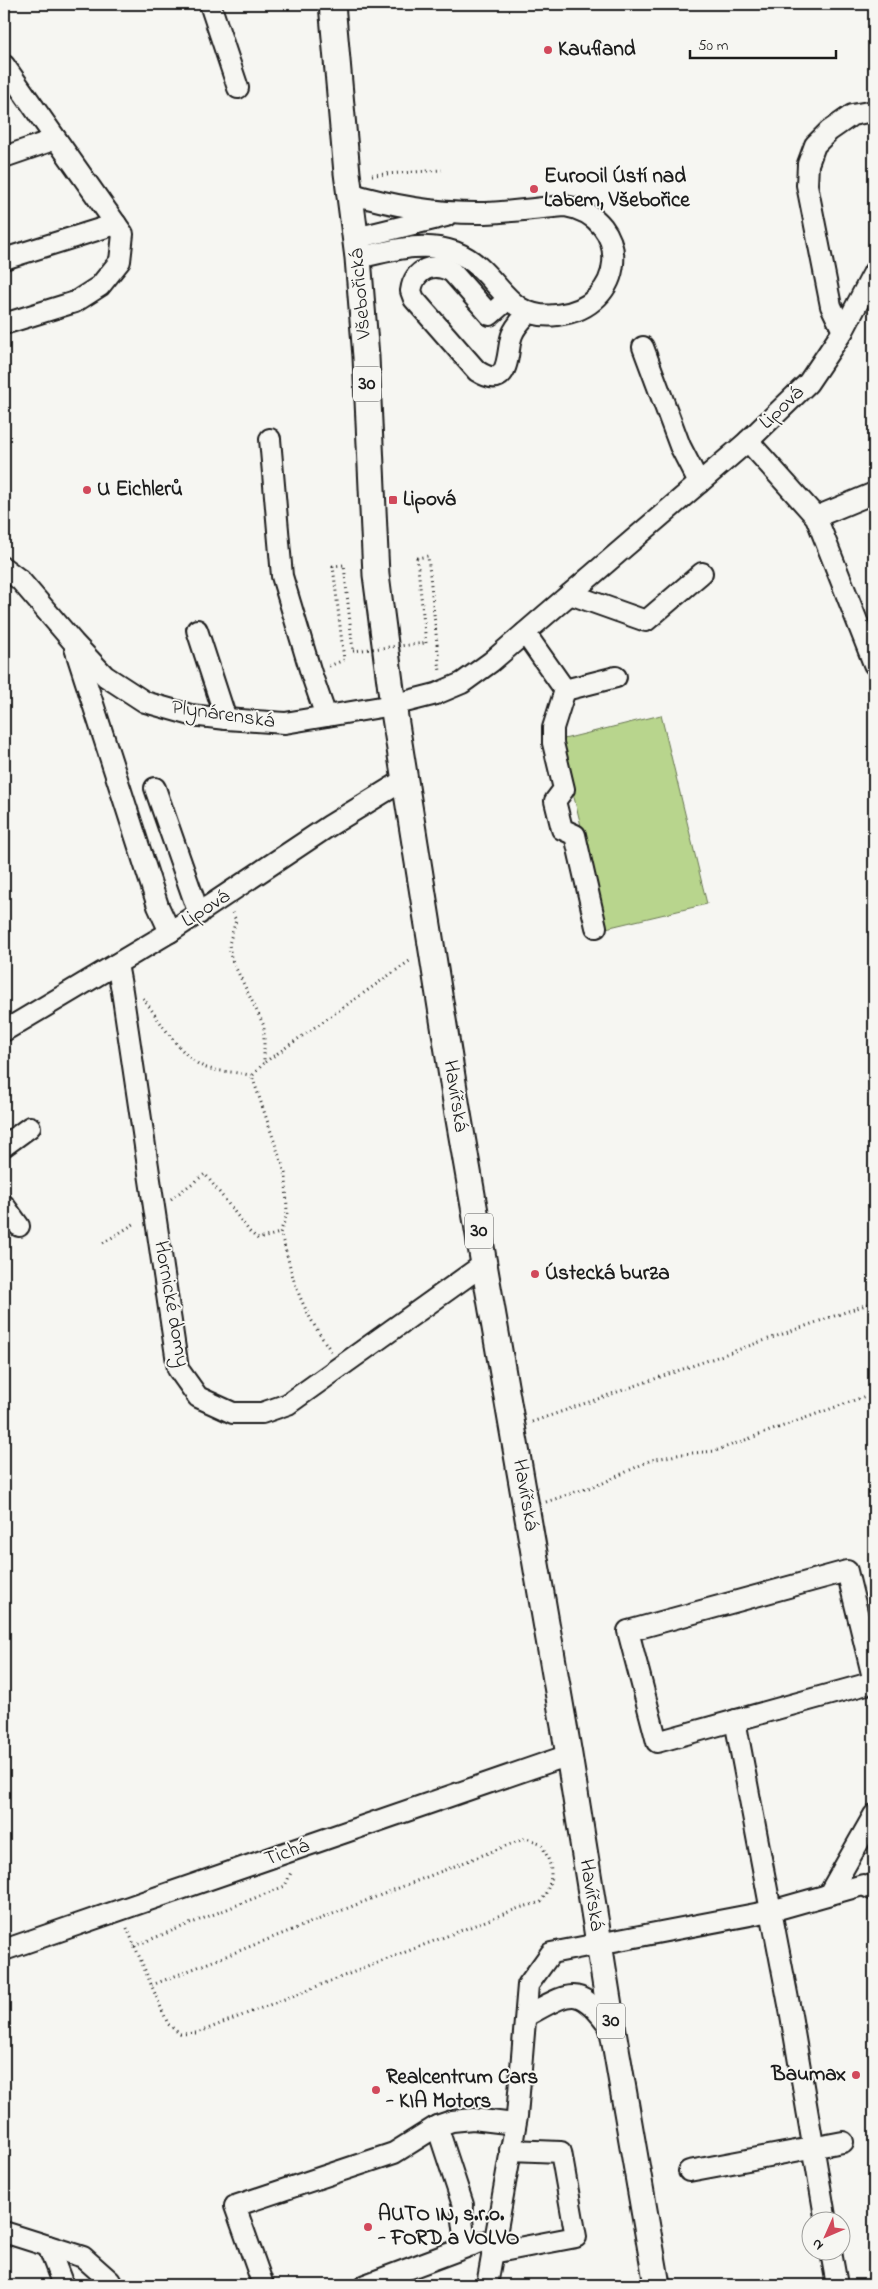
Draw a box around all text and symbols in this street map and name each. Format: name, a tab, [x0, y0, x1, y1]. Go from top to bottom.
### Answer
scale bar	[690, 28, 837, 60]
place label: Kaufland	[558, 35, 636, 65]
text: 50 m	[698, 35, 729, 57]
marker: Kaufland	[542, 44, 554, 56]
place label: EuroOil Ústí nad Labem, Všebořice	[544, 162, 690, 216]
marker: EuroOil Ústí nad Labem, Všebořice	[528, 183, 540, 195]
street label: Všebořická	[342, 247, 380, 342]
road number: 30	[353, 366, 381, 402]
street label: Lipová	[753, 379, 812, 437]
place label: U Eichlerů	[97, 475, 183, 505]
marker: U Eichlerů	[81, 484, 93, 496]
place label: Lipová	[403, 485, 456, 515]
marker: Lipová	[387, 494, 399, 506]
street label: Plynárenská	[169, 693, 277, 739]
street label: Lipová	[176, 882, 237, 936]
street label: Havířská	[435, 1058, 476, 1134]
road number: 30	[465, 1214, 493, 1248]
street label: Hornické domy	[143, 1239, 197, 1370]
place label: Ústecká burza	[545, 1259, 670, 1289]
marker: Ústecká burza	[529, 1268, 541, 1280]
street label: Havířská	[504, 1457, 546, 1534]
street label: Tichá	[260, 1831, 314, 1875]
street label: Havířská	[571, 1857, 612, 1933]
road number: 30	[597, 2004, 625, 2038]
place label: Baumax	[771, 2060, 846, 2090]
place label: Realcentrum Cars - KIA Motors	[385, 2063, 538, 2117]
marker: Baumax	[850, 2069, 862, 2081]
marker: Realcentrum Cars - KIA Motors	[370, 2084, 382, 2096]
place label: AUTO IN, s.r.o. - FORD a VOLVO	[377, 2200, 520, 2254]
north arrow	[800, 2212, 850, 2262]
marker: AUTO IN, s.r.o. - FORD a VOLVO	[362, 2221, 374, 2233]
text: N	[807, 2233, 829, 2255]

